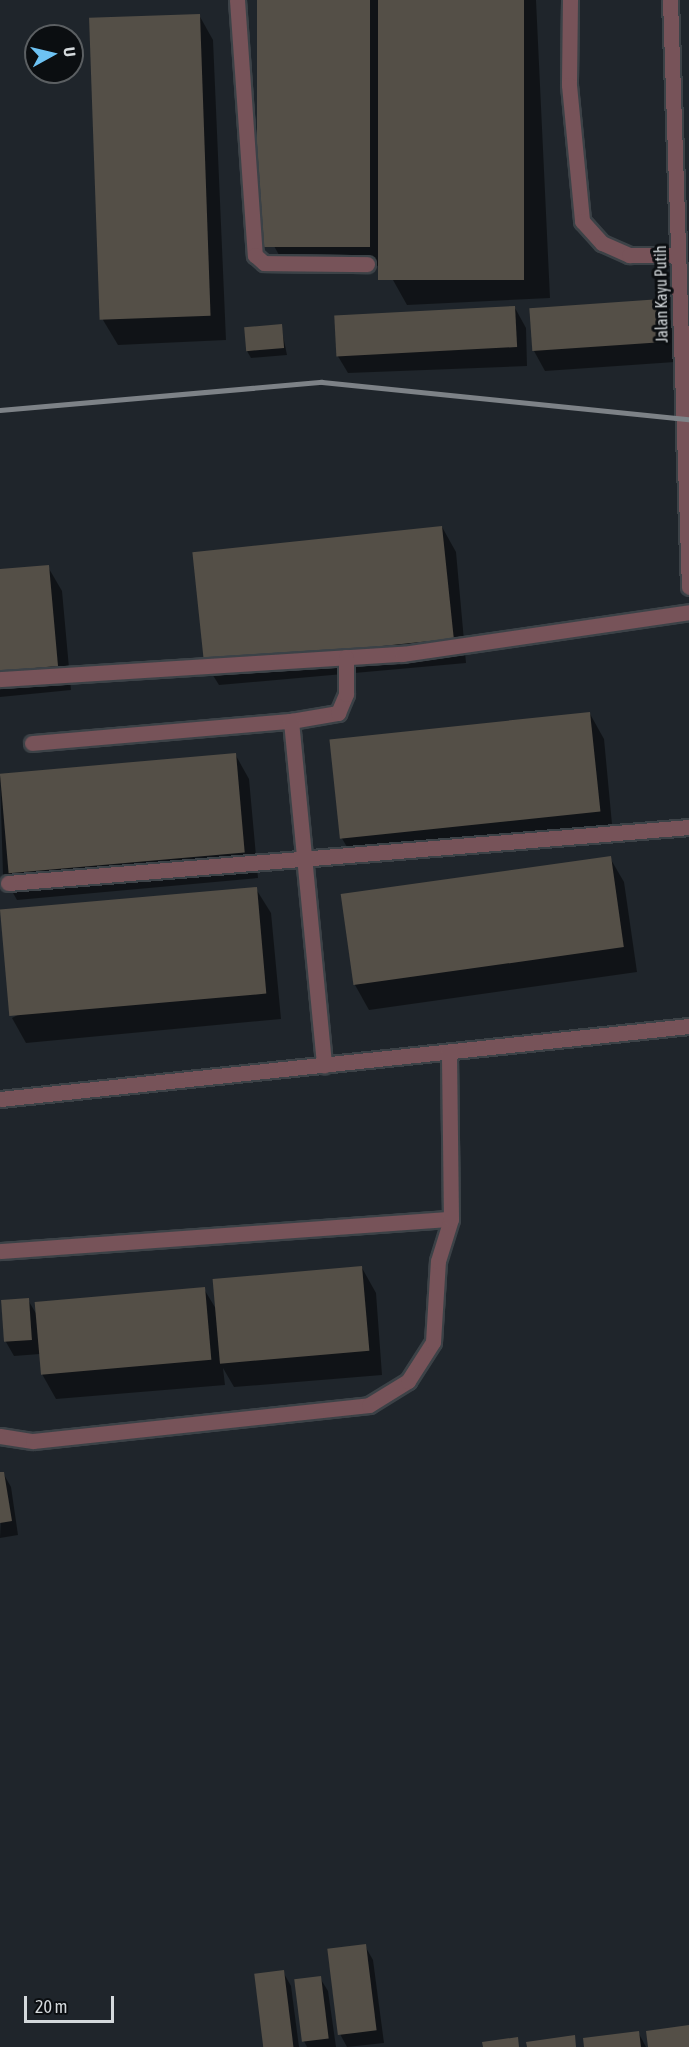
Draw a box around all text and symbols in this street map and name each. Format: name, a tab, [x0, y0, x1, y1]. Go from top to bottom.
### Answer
north arrow	[24, 24, 84, 84]
text: U	[60, 46, 79, 58]
street label: Jalan Kayu Putih	[651, 245, 671, 343]
scale bar	[27, 1984, 117, 2022]
text: 20 m	[35, 1996, 67, 2017]

